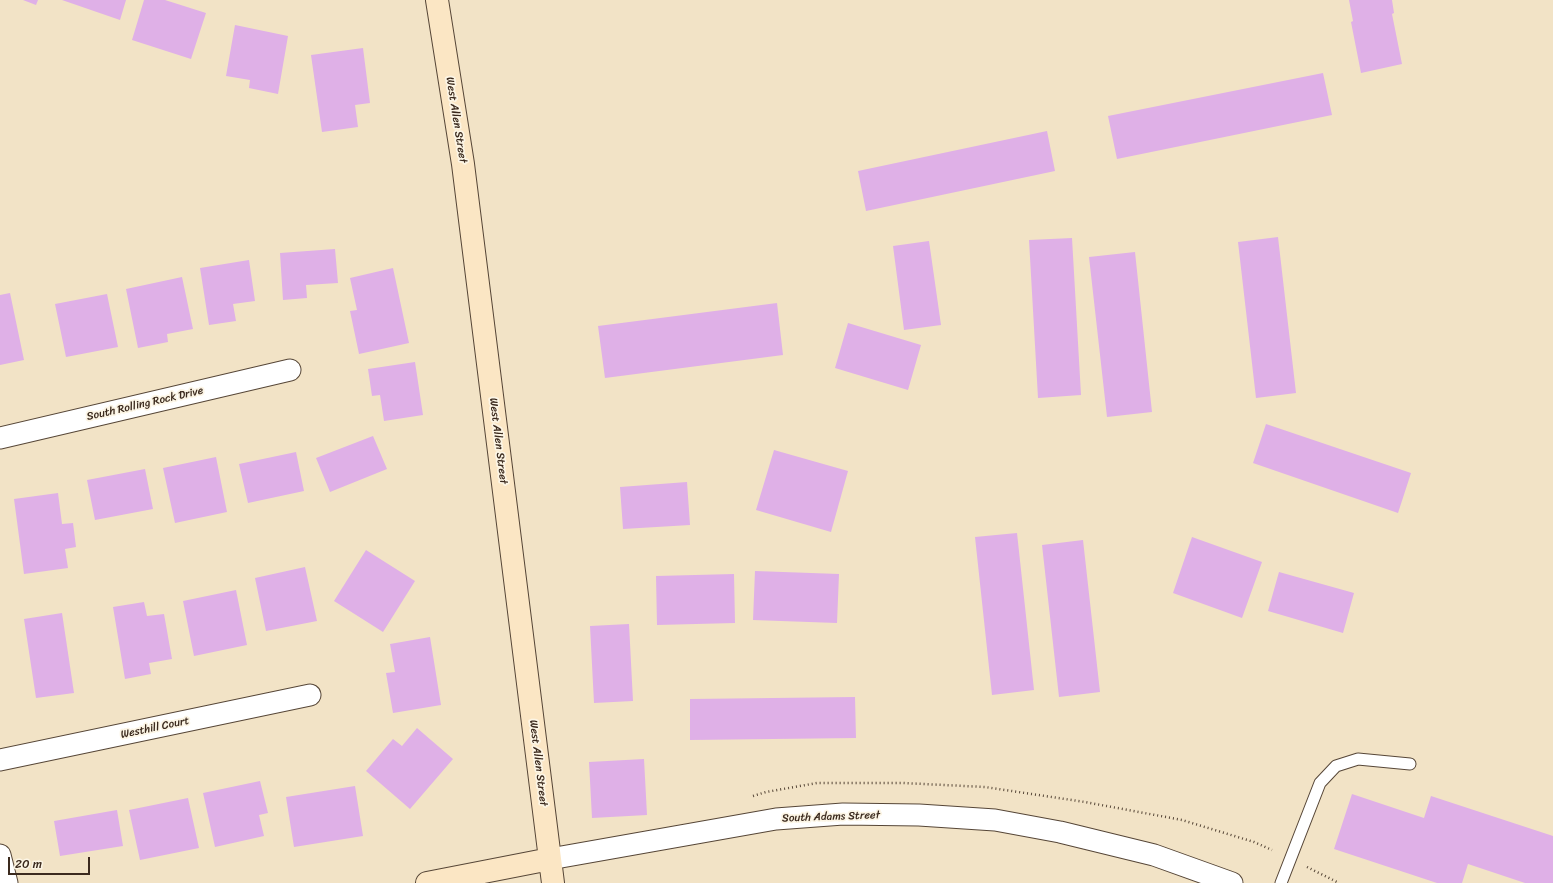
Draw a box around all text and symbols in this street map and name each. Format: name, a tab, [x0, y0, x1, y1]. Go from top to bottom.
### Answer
street label: West Allen Street	[443, 76, 469, 164]
street label: South Rolling Rock Drive	[85, 384, 205, 424]
street label: West Allen Street	[486, 397, 510, 485]
street label: Westhill Court	[120, 714, 190, 742]
street label: West Allen Street	[526, 719, 550, 807]
street label: South Adams Street	[782, 809, 880, 825]
scale bar	[10, 849, 92, 875]
text: 20 m	[15, 853, 42, 875]

